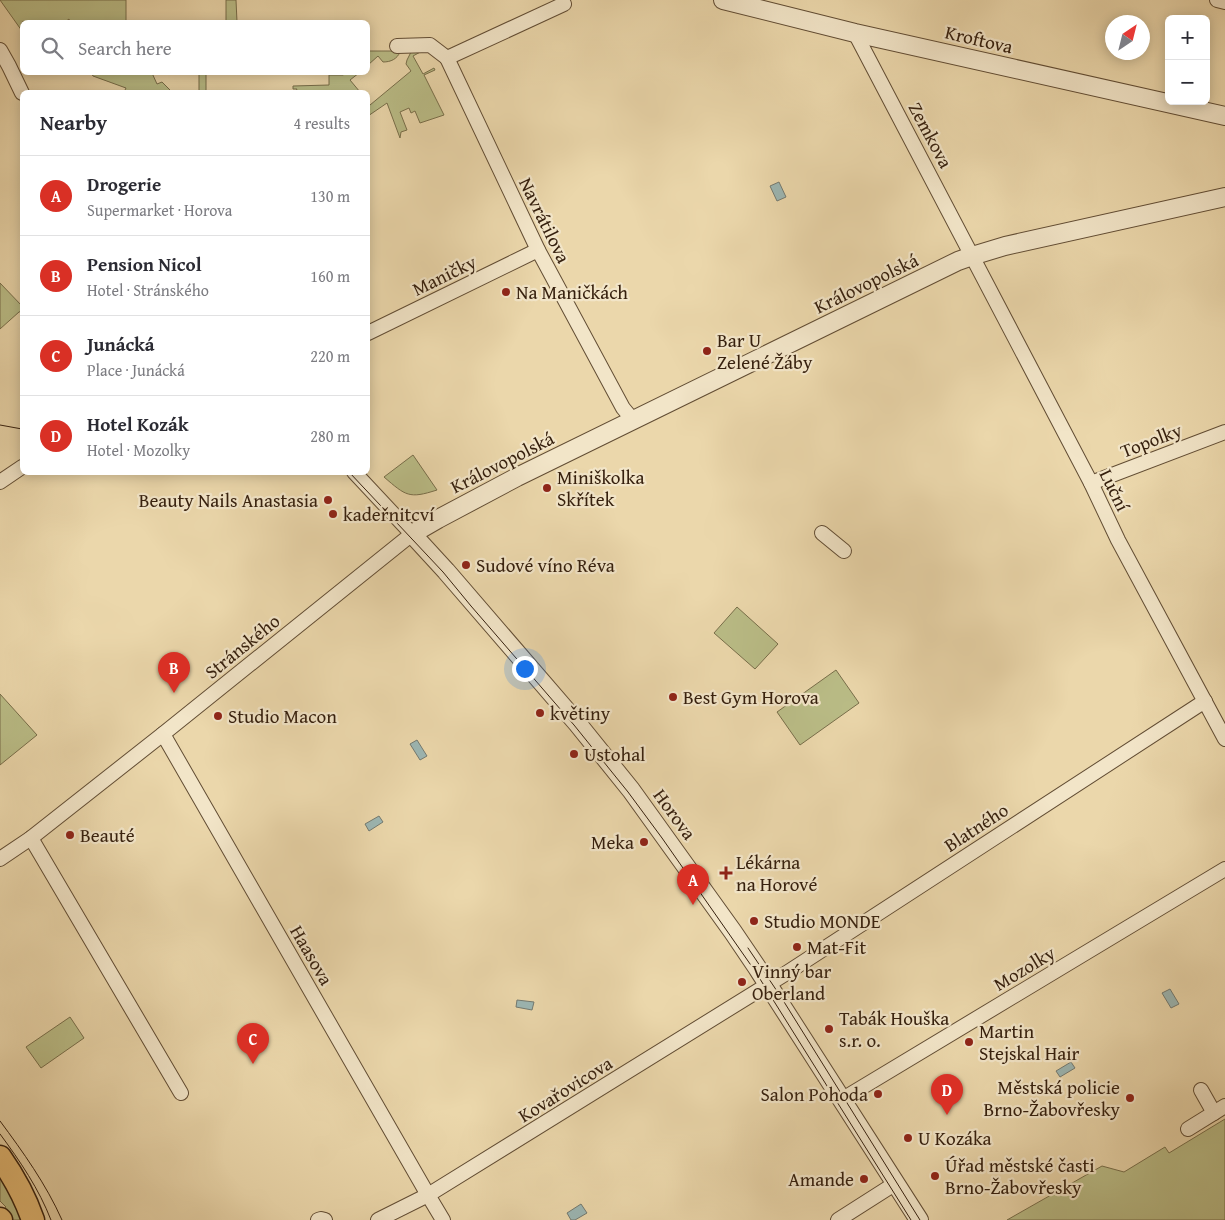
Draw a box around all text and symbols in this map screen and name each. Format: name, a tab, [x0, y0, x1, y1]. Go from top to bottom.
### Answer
north arrow	[1105, 15, 1150, 60]
map controls	[1165, 15, 1210, 105]
button: +	[1165, 15, 1210, 60]
street label: Kroftova	[942, 18, 1016, 60]
search box	[20, 20, 370, 75]
icon: search	[38, 34, 66, 62]
text: Search here	[78, 34, 172, 62]
button: −	[1165, 60, 1210, 105]
street label: Zemkova	[902, 97, 960, 173]
text: Nearby	[40, 107, 107, 138]
text: 4 results	[293, 111, 350, 135]
text: Drogerie	[87, 170, 161, 198]
street label: Navrátilova	[512, 172, 578, 268]
text: A	[51, 184, 61, 208]
text: 130 m	[310, 184, 350, 208]
text: Supermarket · Horova	[87, 198, 232, 222]
street label: Královopolská	[809, 246, 923, 320]
street label: Maničky	[407, 247, 481, 303]
text: Pension Nicol	[87, 250, 202, 278]
text: B	[51, 264, 61, 288]
text: 160 m	[310, 264, 350, 288]
text: Hotel · Stránského	[87, 278, 209, 302]
place label: Na Maničkách	[516, 278, 628, 306]
marker: Na Maničkách	[500, 286, 512, 298]
place label: Bar U Zelené Žáby	[717, 326, 813, 376]
text: Junácká	[87, 330, 154, 358]
text: C	[51, 344, 61, 368]
text: 220 m	[310, 344, 350, 368]
marker: Bar U Zelené Žáby	[701, 345, 713, 357]
text: Place · Junácká	[87, 358, 185, 382]
text: Hotel Kozák	[87, 410, 189, 438]
street label: Topolky	[1116, 415, 1186, 465]
text: D	[51, 424, 61, 448]
text: 280 m	[310, 424, 350, 448]
street label: Královopolská	[445, 424, 559, 500]
text: Hotel · Mozolky	[87, 438, 190, 462]
place label: Miniškolka Skřítek	[557, 463, 644, 513]
street label: Luční	[1093, 464, 1138, 516]
marker: Miniškolka Skřítek	[541, 482, 553, 494]
place label: Beauty Nails Anastasia	[139, 486, 318, 514]
marker: Beauty Nails Anastasia	[322, 494, 334, 506]
place label: kadeřnitcví	[343, 500, 435, 528]
marker: kadeřnitcví	[327, 508, 339, 520]
place label: Sudové víno Réva	[476, 551, 615, 579]
marker: Sudové víno Réva	[460, 559, 472, 571]
street label: Stránského	[198, 607, 286, 685]
pin: B	[158, 652, 190, 693]
your location	[512, 656, 538, 682]
place label: Best Gym Horova	[683, 683, 819, 711]
marker: Best Gym Horova	[667, 691, 679, 703]
place label: květiny	[550, 699, 611, 727]
place label: Studio Macon	[228, 702, 337, 730]
marker: květiny	[534, 707, 546, 719]
marker: Studio Macon	[212, 710, 224, 722]
place label: Ustohal	[584, 740, 645, 768]
marker: Ustohal	[568, 748, 580, 760]
street label: Horova	[647, 783, 703, 845]
street label: Blatného	[938, 796, 1014, 858]
place label: Beauté	[80, 821, 135, 849]
place label: Meka	[591, 828, 634, 856]
marker: Beauté	[64, 829, 76, 841]
marker: Meka	[638, 836, 650, 848]
place label: Lékárna na Horové	[736, 848, 817, 898]
pin: A	[677, 864, 709, 905]
marker: Lékárna na Horové	[720, 867, 732, 879]
place label: Studio MONDE	[764, 907, 881, 935]
marker: Studio MONDE	[748, 915, 760, 927]
street label: Haasova	[284, 920, 341, 990]
place label: Mat-Fit	[807, 933, 866, 961]
street label: Mozolky	[988, 938, 1061, 997]
marker: Mat-Fit	[791, 941, 803, 953]
place label: Vinný bar Oberland	[752, 957, 832, 1007]
marker: Vinný bar Oberland	[736, 976, 748, 988]
place label: Tabák Houška s.r. o.	[839, 1004, 949, 1054]
place label: Martin Stejskal Hair	[979, 1017, 1080, 1067]
pin: C	[237, 1023, 269, 1064]
marker: Tabák Houška s.r. o.	[823, 1023, 835, 1035]
marker: Martin Stejskal Hair	[963, 1036, 975, 1048]
street label: Kovařovicova	[512, 1049, 618, 1129]
place label: Městská policie Brno-Žabovřesky	[983, 1073, 1121, 1123]
pin: D	[931, 1074, 963, 1115]
place label: Salon Pohoda	[760, 1080, 868, 1108]
marker: Salon Pohoda	[872, 1088, 884, 1100]
marker: Městská policie Brno-Žabovřesky	[1124, 1092, 1136, 1104]
place label: U Kozáka	[918, 1124, 992, 1152]
marker: U Kozáka	[902, 1132, 914, 1144]
place label: Úřad městské časti Brno-Žabovřesky	[945, 1151, 1095, 1201]
place label: Amande	[788, 1165, 854, 1193]
marker: Úřad městské časti Brno-Žabovřesky	[929, 1170, 941, 1182]
marker: Amande	[858, 1173, 870, 1185]

